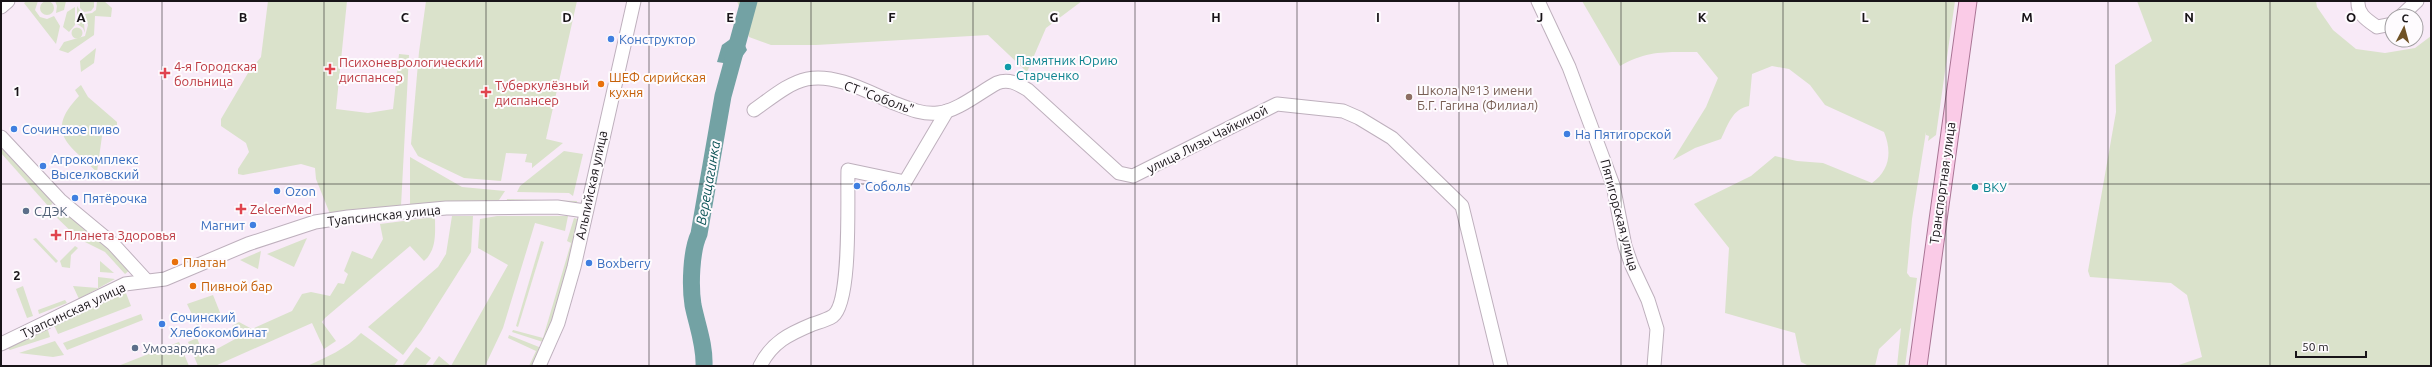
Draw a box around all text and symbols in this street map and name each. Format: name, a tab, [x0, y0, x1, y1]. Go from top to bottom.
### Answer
north arrow	[2384, 8, 2424, 48]
text: A	[76, 10, 86, 24]
text: B	[239, 10, 248, 24]
text: C	[401, 10, 410, 24]
text: D	[562, 10, 572, 24]
text: E	[726, 10, 734, 24]
text: F	[888, 10, 896, 24]
text: G	[1050, 10, 1059, 24]
text: H	[1211, 10, 1221, 24]
text: I	[1376, 10, 1380, 24]
text: J	[1537, 10, 1543, 24]
text: K	[1698, 10, 1707, 24]
text: L	[1861, 10, 1869, 24]
text: M	[2021, 10, 2033, 24]
text: N	[2184, 10, 2194, 24]
text: O	[2346, 10, 2356, 24]
text: С	[2401, 12, 2409, 24]
place label: Конструктор	[619, 32, 696, 46]
marker: Конструктор	[606, 34, 616, 44]
place label: Памятник Юрию Старченко	[1016, 53, 1118, 82]
place label: Психоневрологический диспансер	[339, 55, 483, 84]
place label: 4-я Городская больница	[174, 59, 257, 88]
marker: Памятник Юрию Старченко	[1003, 62, 1013, 72]
marker: Психоневрологический диспансер	[324, 63, 336, 75]
marker: 4-я Городская больница	[159, 67, 171, 79]
place label: ШЕФ сирийская кухня	[609, 70, 706, 99]
place label: Туберкулёзный диспансер	[495, 78, 590, 107]
street label: СТ "Соболь"	[842, 78, 916, 116]
marker: ШЕФ сирийская кухня	[596, 79, 606, 89]
place label: Школа №13 имени Б.Г. Гагина (Филиал)	[1417, 83, 1538, 113]
text: 1	[13, 84, 21, 98]
marker: Туберкулёзный диспансер	[480, 86, 492, 98]
marker: Школа №13 имени Б.Г. Гагина (Филиал)	[1404, 92, 1414, 102]
street label: улица Лизы Чайкиной	[1144, 102, 1270, 176]
street label: Транспортная улица	[1927, 121, 1957, 245]
place label: Сочинское пиво	[22, 122, 120, 136]
marker: Сочинское пиво	[9, 124, 19, 134]
place label: На Пятигорской	[1575, 127, 1671, 141]
street label: Альпийская улица	[573, 129, 609, 241]
marker: На Пятигорской	[1562, 129, 1572, 139]
water label: Верещагинка	[693, 139, 723, 226]
place label: Агрокомплекс Выселковский	[51, 152, 139, 181]
street label: Пятигорская улица	[1598, 158, 1642, 272]
marker: Агрокомплекс Выселковский	[38, 161, 48, 171]
place label: Соболь	[865, 179, 910, 193]
place label: ВКУ	[1983, 180, 2008, 194]
marker: Соболь	[852, 181, 862, 191]
marker: ВКУ	[1970, 182, 1980, 192]
place label: Ozon	[285, 184, 316, 198]
marker: Ozon	[272, 186, 282, 196]
place label: Пятёрочка	[83, 191, 147, 205]
marker: Пятёрочка	[70, 193, 80, 203]
place label: ZelcerMed	[250, 202, 312, 216]
street label: Туапсинская улица	[327, 202, 441, 228]
marker: ZelcerMed	[235, 203, 247, 215]
place label: СДЭК	[34, 204, 67, 218]
marker: СДЭК	[21, 206, 31, 216]
place label: Магнит	[201, 218, 245, 232]
marker: Магнит	[248, 220, 258, 230]
place label: Планета Здоровья	[64, 228, 176, 242]
marker: Планета Здоровья	[51, 230, 61, 240]
place label: Платан	[183, 255, 226, 269]
place label: Boxberry	[597, 256, 650, 270]
marker: Платан	[170, 257, 180, 267]
marker: Boxberry	[584, 258, 594, 268]
text: 2	[13, 268, 21, 282]
place label: Пивной бар	[201, 279, 273, 293]
street label: Туапсинская улица	[18, 280, 128, 340]
marker: Пивной бар	[188, 281, 198, 291]
place label: Сочинский Хлебокомбинат	[170, 310, 267, 339]
marker: Сочинский Хлебокомбинат	[157, 319, 167, 329]
scale bar	[2296, 333, 2366, 359]
text: 50 m	[2302, 340, 2329, 353]
place label: Умозарядка	[143, 341, 216, 355]
marker: Умозарядка	[130, 343, 140, 353]

